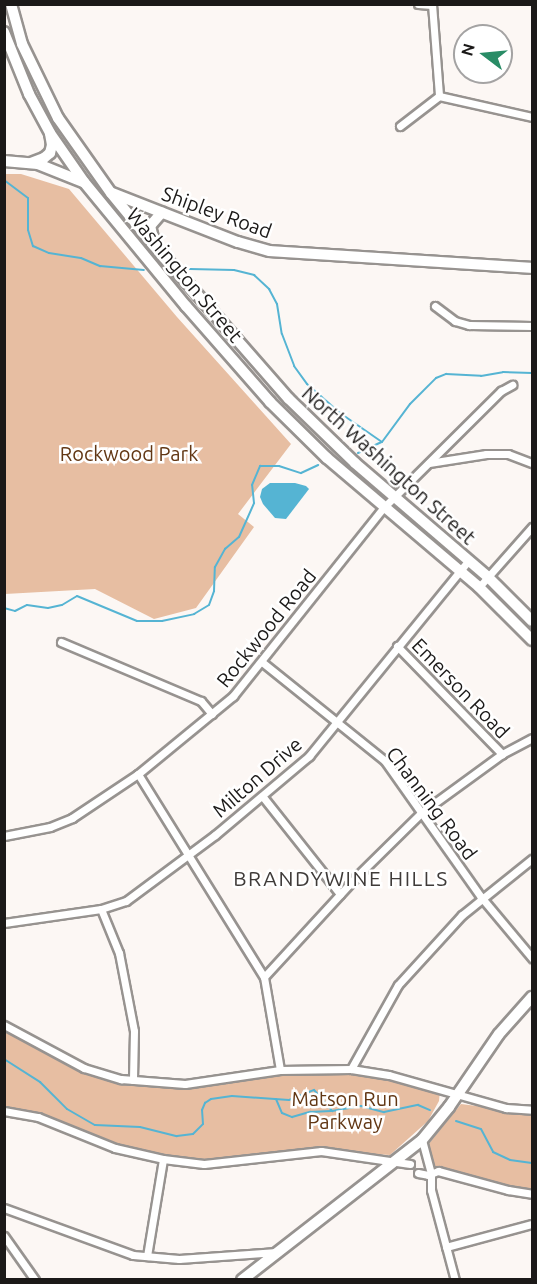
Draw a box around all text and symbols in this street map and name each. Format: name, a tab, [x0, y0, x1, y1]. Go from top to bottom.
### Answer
north arrow	[453, 24, 513, 84]
text: N	[457, 41, 478, 58]
street label: Shipley Road	[159, 181, 275, 243]
street label: Washington Street	[122, 203, 248, 347]
street label: North Washington Street	[297, 381, 481, 549]
park label: Rockwood Park	[60, 441, 198, 465]
street label: Rockwood Road	[211, 564, 321, 692]
street label: Emerson Road	[407, 633, 515, 743]
street label: Milton Drive	[208, 732, 306, 822]
street label: Channing Road	[382, 742, 482, 864]
district label: BRANDYWINE HILLS	[233, 865, 449, 891]
park label: Matson Run Parkway	[291, 1087, 399, 1134]

